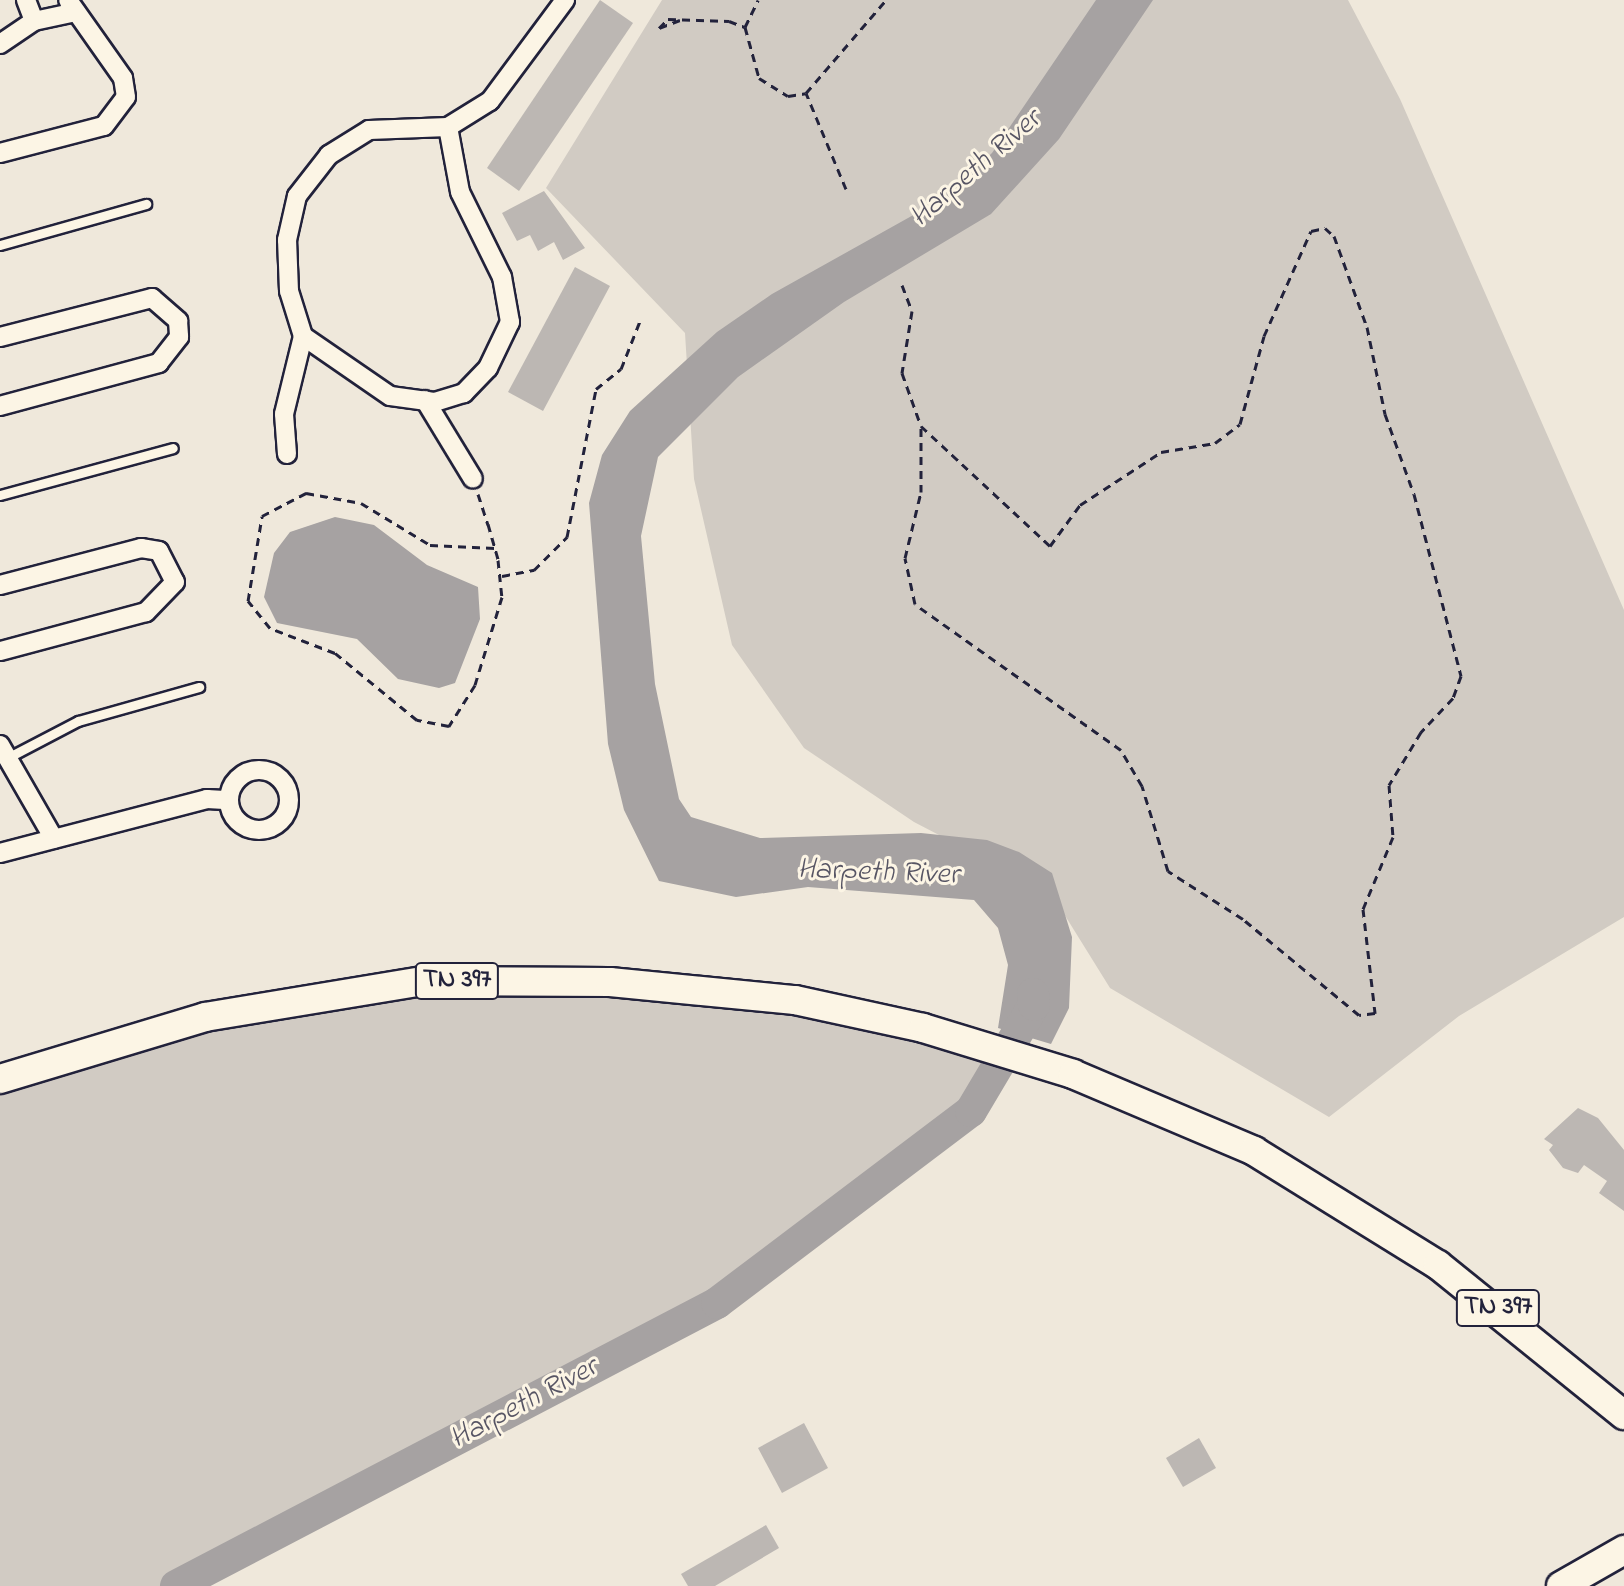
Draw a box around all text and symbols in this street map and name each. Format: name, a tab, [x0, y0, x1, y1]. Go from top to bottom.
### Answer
water label: Harpeth River	[903, 102, 1049, 236]
water label: Harpeth River	[797, 852, 959, 894]
road number: TN 397	[413, 959, 501, 1003]
road number: TN 397	[1454, 1286, 1542, 1330]
water label: Harpeth River	[444, 1350, 604, 1458]

